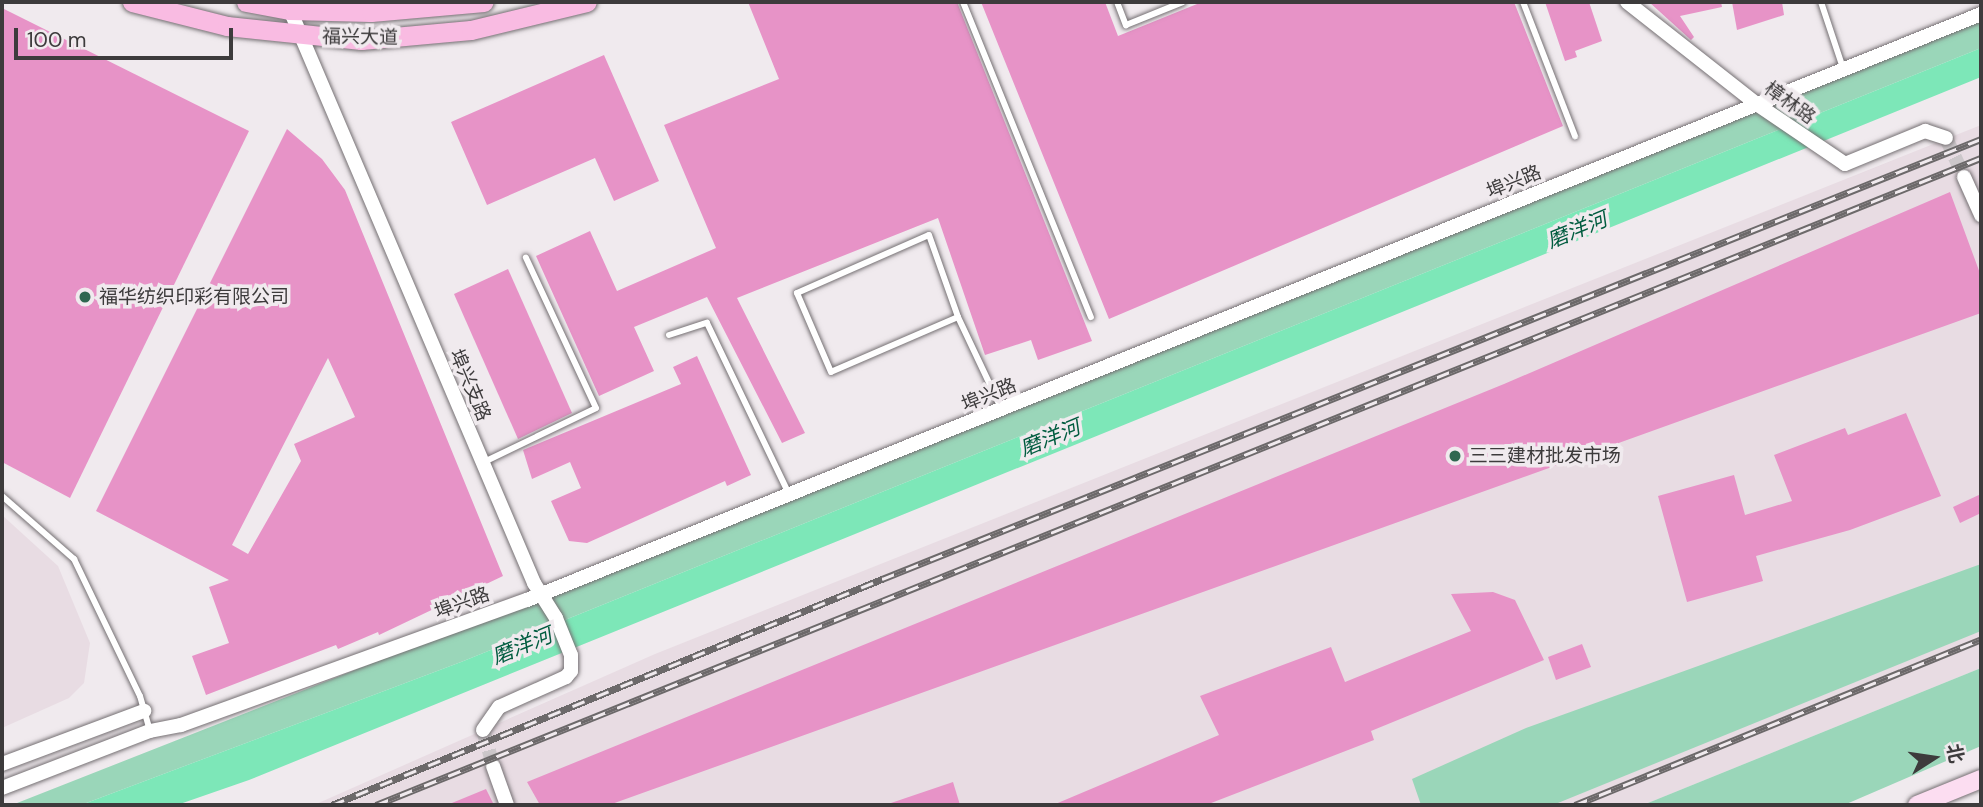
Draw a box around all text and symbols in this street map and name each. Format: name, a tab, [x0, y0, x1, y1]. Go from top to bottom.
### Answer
scale bar	[18, 14, 236, 58]
street label: 福兴大道	[322, 25, 398, 49]
text: 100 m	[27, 26, 87, 54]
street label: 樟林路	[1760, 77, 1820, 129]
street label: 埠兴路	[1483, 161, 1545, 203]
water label: 磨洋河	[1543, 207, 1611, 253]
place label: 福华纺织印彩有限公司	[99, 286, 289, 308]
marker: 福华纺织印彩有限公司	[77, 289, 93, 305]
street label: 埠兴支路	[445, 346, 495, 424]
street label: 埠兴路	[958, 374, 1020, 416]
water label: 磨洋河	[1016, 415, 1084, 461]
place label: 三三建材批发市场	[1469, 445, 1621, 467]
marker: 三三建材批发市场	[1447, 448, 1463, 464]
street label: 埠兴路	[431, 583, 493, 623]
water label: 磨洋河	[488, 623, 556, 669]
north arrow	[1899, 723, 1969, 793]
text: 北	[1941, 742, 1969, 765]

